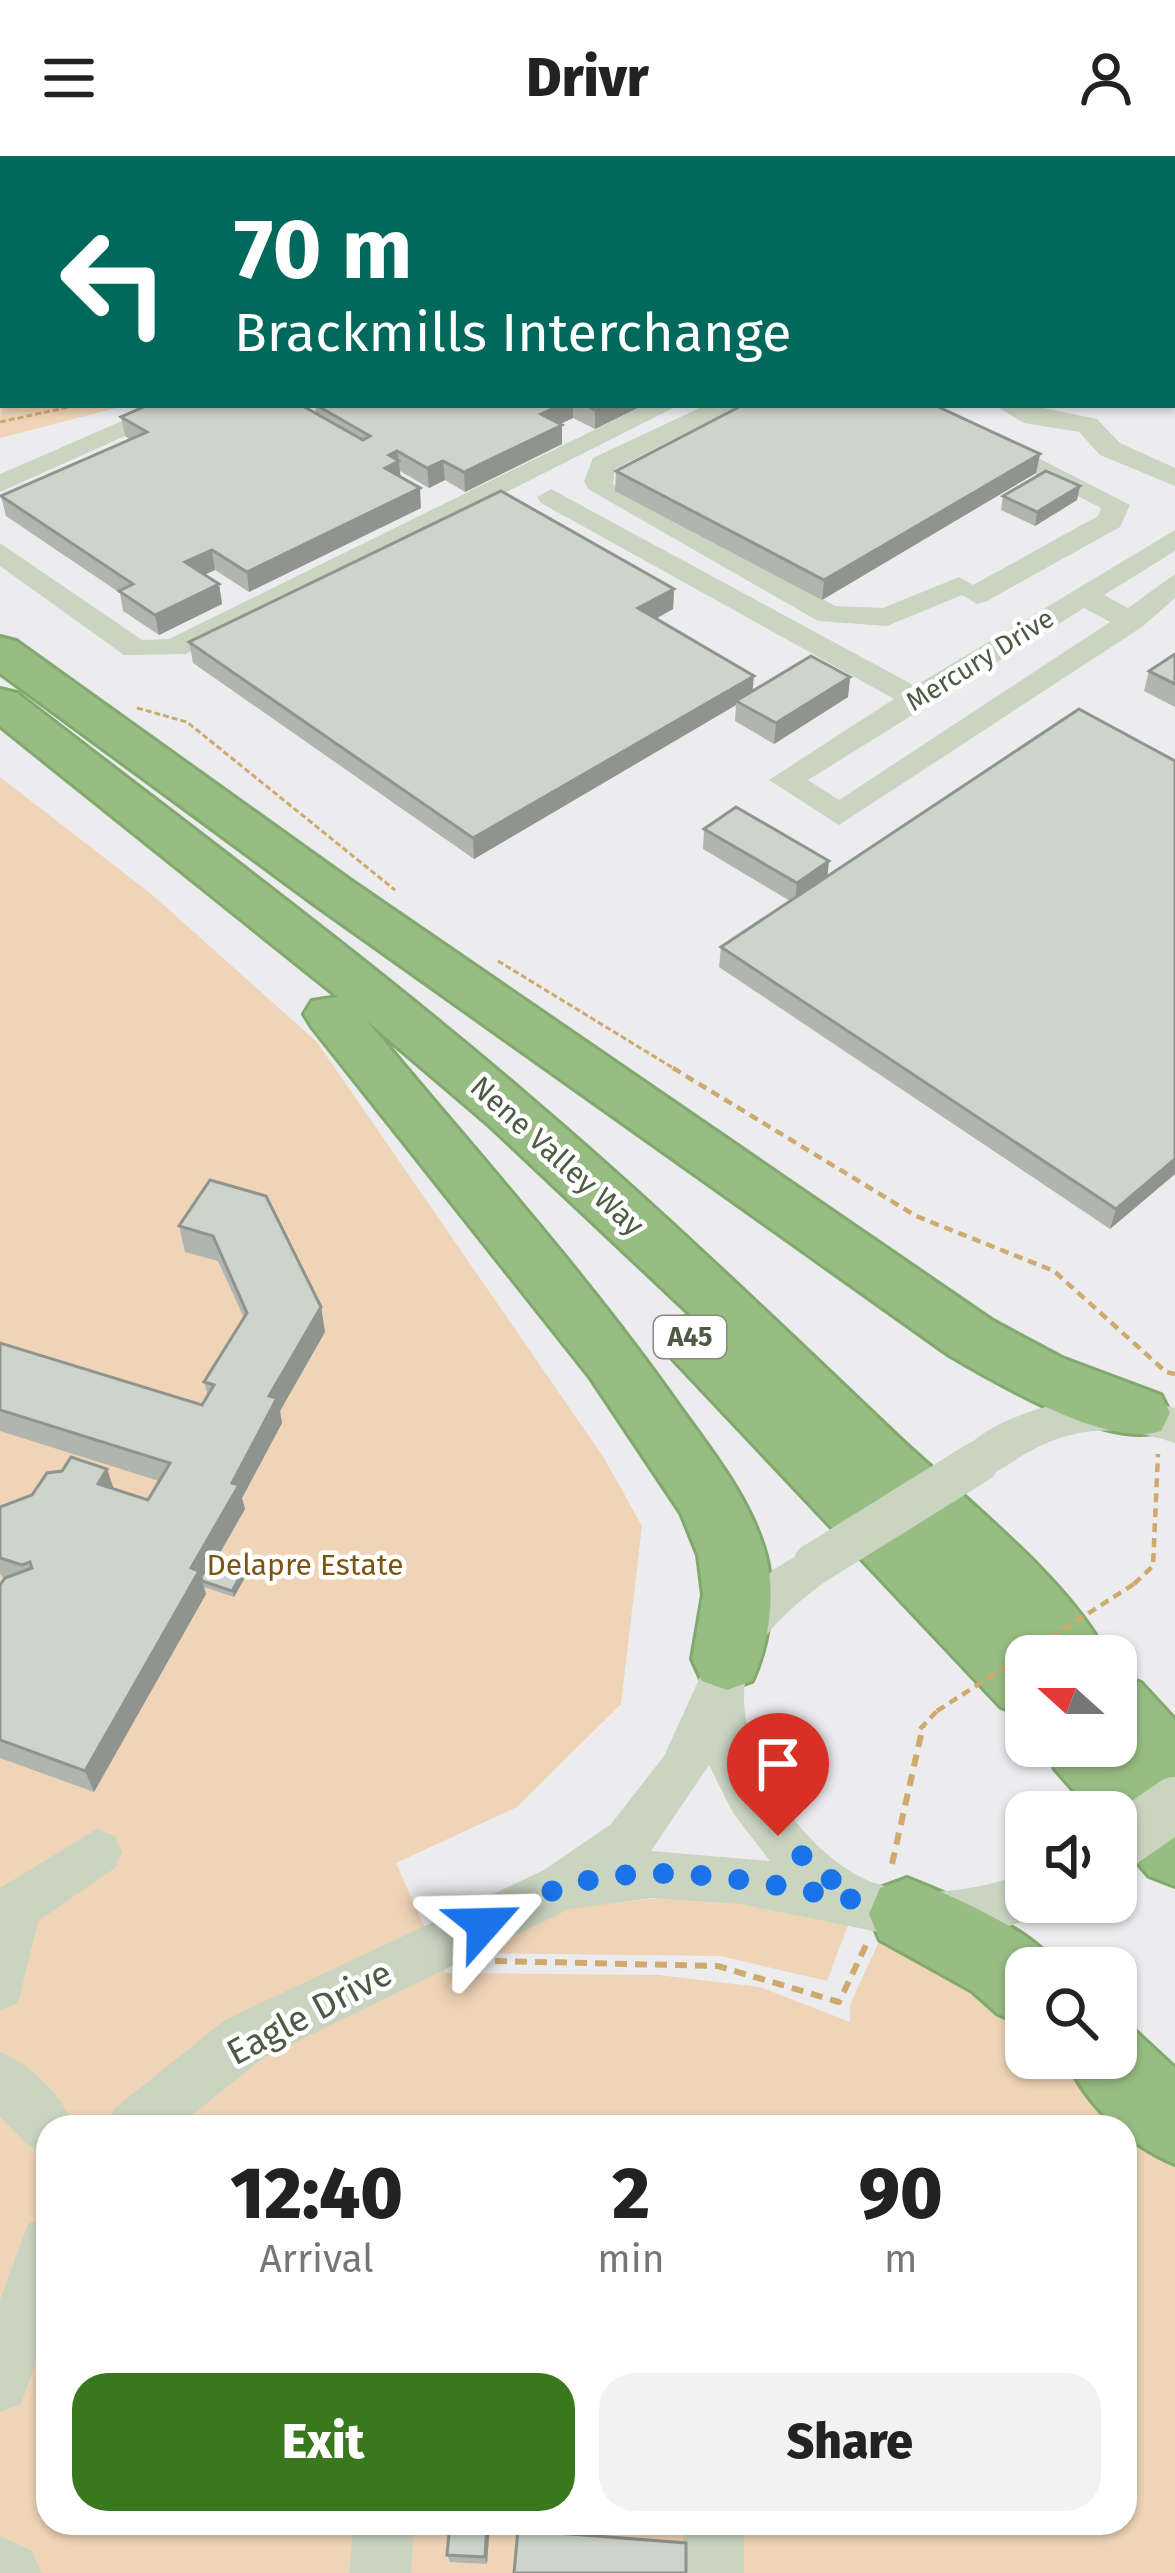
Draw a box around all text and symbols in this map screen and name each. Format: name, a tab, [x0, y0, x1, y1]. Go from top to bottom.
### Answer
icon: menu	[36, 45, 102, 111]
icon: person	[1073, 45, 1139, 111]
text: Drivr	[526, 46, 649, 110]
text: 70 m	[234, 199, 412, 300]
icon: left	[36, 204, 192, 360]
text: Brackmills Interchange	[234, 301, 791, 365]
street label: Mercury Drive	[900, 602, 1060, 718]
street label: Nene Valley Way	[463, 1069, 651, 1244]
road number: A45	[654, 1316, 726, 1358]
park label: Delapre Estate	[206, 1547, 404, 1583]
north arrow	[1005, 1635, 1137, 1767]
map controls	[1005, 1635, 1137, 2079]
pin	[727, 1713, 829, 1836]
icon: arrive	[745, 1731, 811, 1797]
button: sound	[1005, 1791, 1137, 1923]
position arrow	[421, 1861, 547, 1987]
button: search	[1005, 1947, 1137, 2079]
street label: Eagle Drive	[219, 1951, 400, 2075]
text: 12:40	[230, 2151, 403, 2237]
text: 2	[612, 2151, 650, 2237]
text: 90	[859, 2151, 943, 2237]
text: Arrival	[260, 2236, 374, 2282]
text: min	[597, 2236, 665, 2282]
text: m	[884, 2236, 918, 2282]
button: Exit	[72, 2373, 575, 2511]
button: Share	[599, 2373, 1101, 2511]

